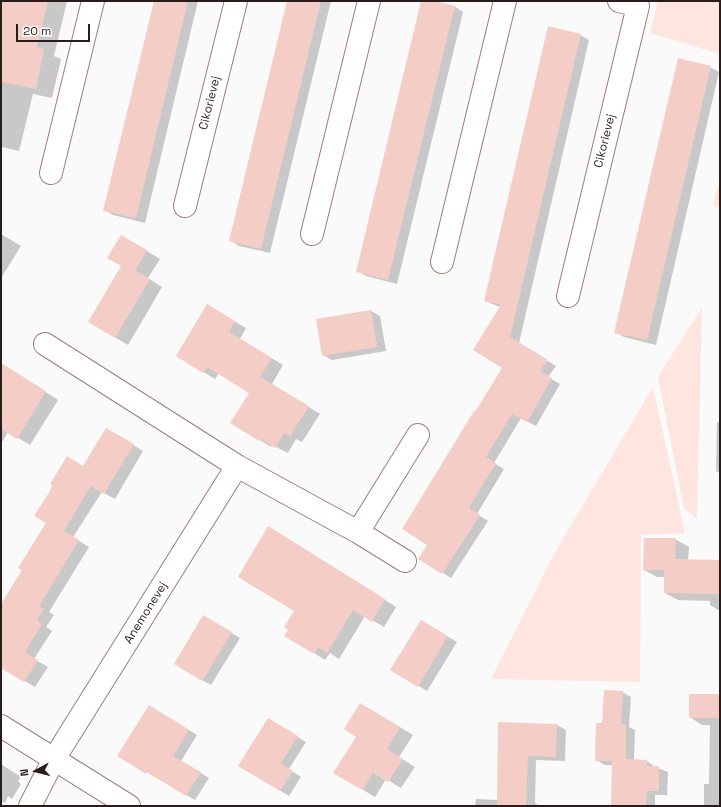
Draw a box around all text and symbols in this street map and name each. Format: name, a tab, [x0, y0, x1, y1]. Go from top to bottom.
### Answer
scale bar	[18, 16, 92, 42]
text: 20 m	[23, 23, 51, 39]
street label: Cikorievej	[196, 75, 224, 131]
street label: Cikorievej	[591, 113, 619, 169]
street label: Anemonevej	[121, 579, 171, 647]
north arrow	[16, 751, 56, 791]
text: N	[17, 768, 31, 777]

